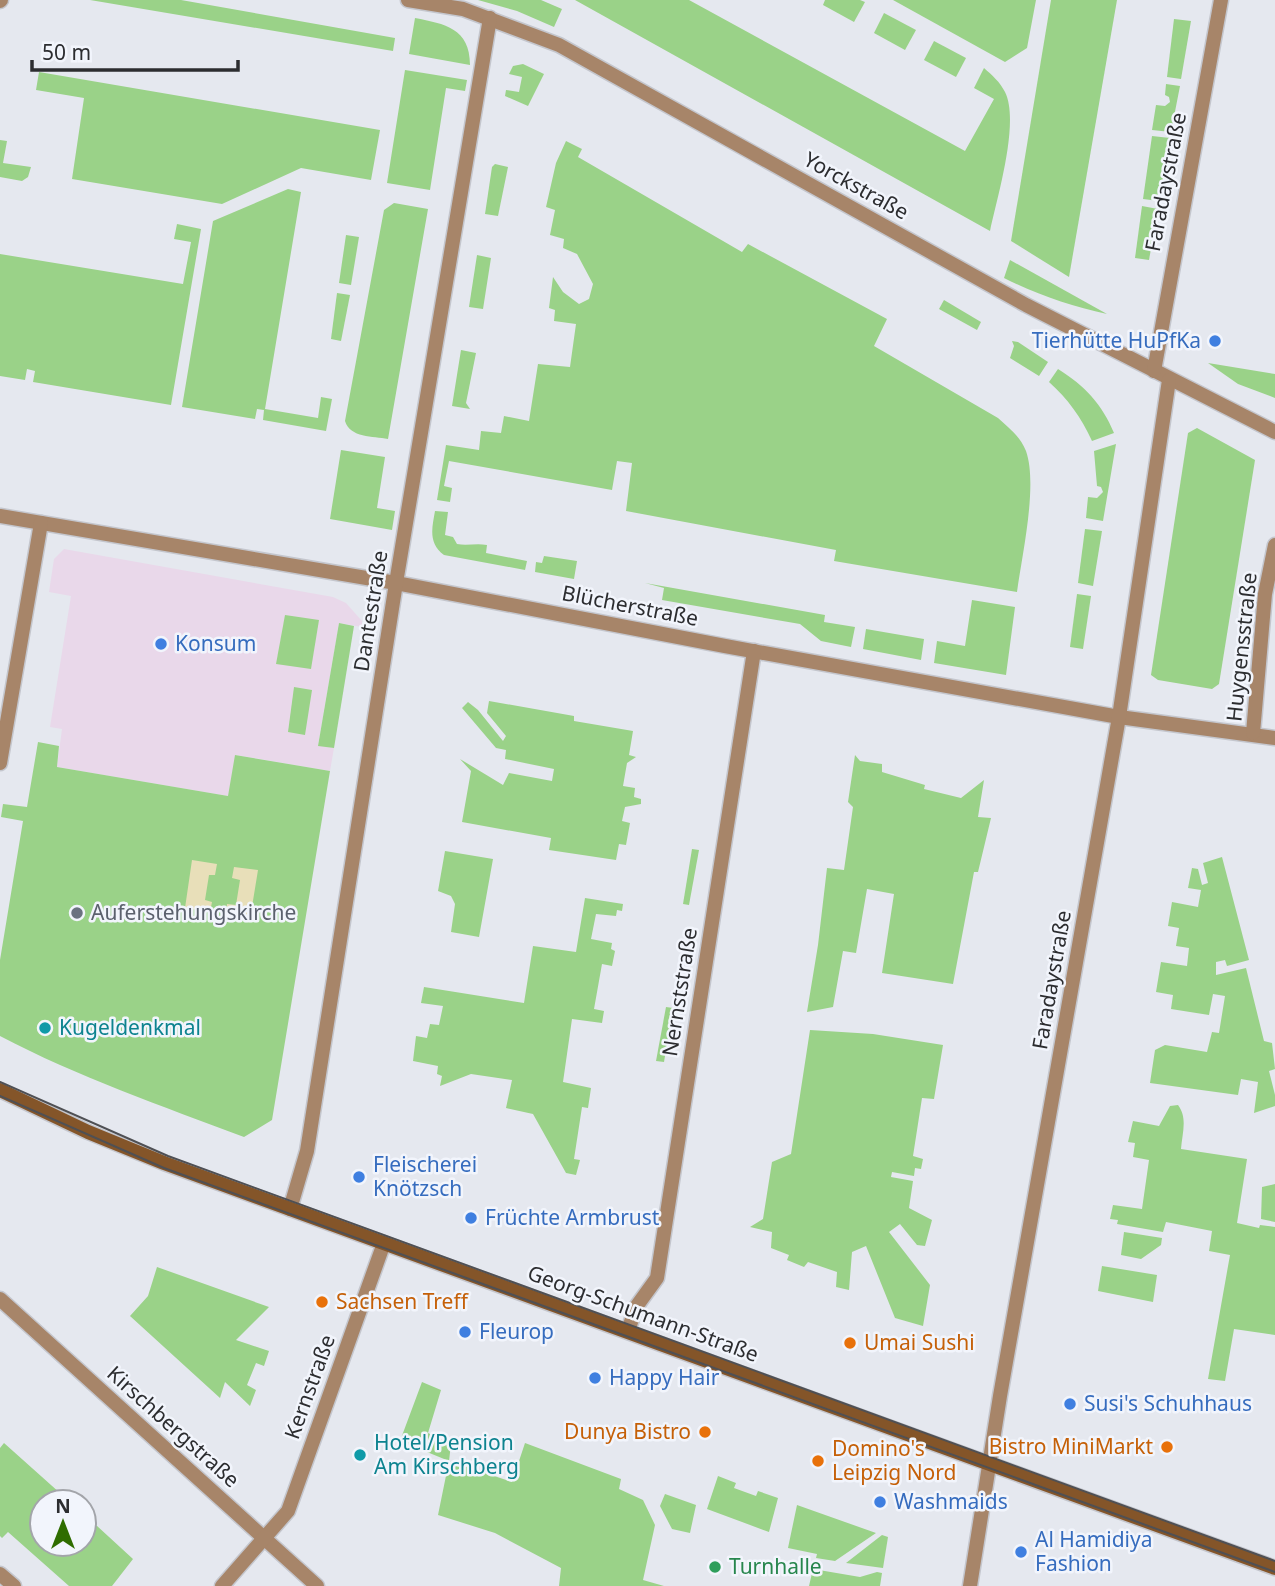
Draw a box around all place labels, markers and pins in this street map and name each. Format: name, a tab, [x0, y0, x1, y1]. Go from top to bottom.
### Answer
place label: Tierhütte HuPfKa	[1032, 326, 1201, 354]
marker: Tierhütte HuPfKa	[1207, 333, 1223, 349]
place label: Konsum	[175, 629, 256, 657]
marker: Konsum	[153, 636, 169, 652]
place label: Auferstehungskirche	[91, 898, 296, 926]
marker: Auferstehungskirche	[69, 905, 85, 921]
place label: Kugeldenkmal	[59, 1013, 201, 1041]
marker: Kugeldenkmal	[37, 1020, 53, 1036]
place label: Fleischerei Knötzsch	[373, 1150, 477, 1202]
marker: Fleischerei Knötzsch	[351, 1169, 367, 1185]
place label: Früchte Armbrust	[485, 1203, 660, 1231]
marker: Früchte Armbrust	[463, 1210, 479, 1226]
place label: Sachsen Treff	[336, 1287, 469, 1315]
marker: Sachsen Treff	[314, 1294, 330, 1310]
place label: Fleurop	[479, 1317, 554, 1345]
marker: Fleurop	[457, 1324, 473, 1340]
place label: Umai Sushi	[864, 1328, 975, 1356]
marker: Umai Sushi	[842, 1335, 858, 1351]
place label: Happy Hair	[609, 1363, 720, 1391]
marker: Happy Hair	[587, 1370, 603, 1386]
place label: Susi's Schuhhaus	[1084, 1389, 1252, 1417]
marker: Susi's Schuhhaus	[1062, 1396, 1078, 1412]
place label: Dunya Bistro	[564, 1417, 691, 1445]
marker: Dunya Bistro	[697, 1424, 713, 1440]
place label: Hotel/Pension Am Kirschberg	[374, 1428, 519, 1480]
place label: Bistro MiniMarkt	[989, 1432, 1153, 1460]
place label: Domino's Leipzig Nord	[832, 1434, 956, 1486]
marker: Bistro MiniMarkt	[1159, 1439, 1175, 1455]
marker: Hotel/Pension Am Kirschberg	[352, 1447, 368, 1463]
marker: Domino's Leipzig Nord	[810, 1453, 826, 1469]
place label: Washmaids	[894, 1487, 1008, 1515]
marker: Washmaids	[872, 1494, 888, 1510]
place label: Al Hamidiya Fashion	[1035, 1525, 1153, 1577]
marker: Al Hamidiya Fashion	[1013, 1544, 1029, 1560]
place label: Turnhalle	[729, 1552, 822, 1580]
marker: Turnhalle	[707, 1559, 723, 1575]

